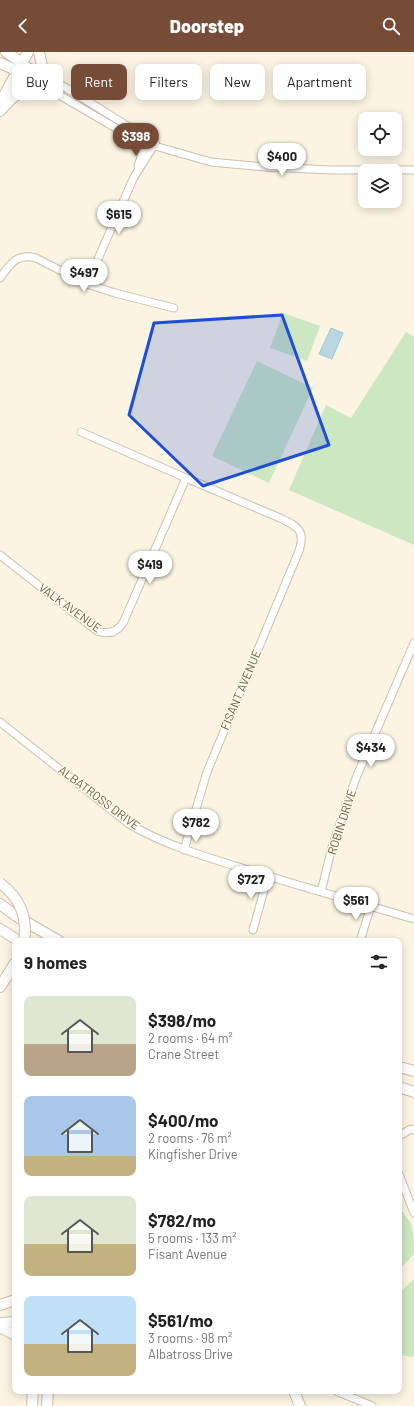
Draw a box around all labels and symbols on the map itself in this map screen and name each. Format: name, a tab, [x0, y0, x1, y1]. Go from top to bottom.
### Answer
pin: $398	[112, 123, 160, 157]
pin: $400	[258, 143, 306, 177]
pin: $615	[95, 201, 143, 235]
pin: $497	[60, 259, 108, 293]
pin: $419	[126, 551, 174, 585]
street label: VALK AVENUE	[37, 580, 105, 635]
street label: FISANT AVENUE	[217, 647, 263, 732]
pin: $434	[347, 734, 395, 768]
street label: ALBATROSS DRIVE	[56, 762, 143, 832]
street label: ROBIN DRIVE	[324, 787, 358, 856]
pin: $782	[172, 809, 220, 843]
pin: $727	[227, 866, 275, 900]
pin: $561	[332, 887, 380, 921]

